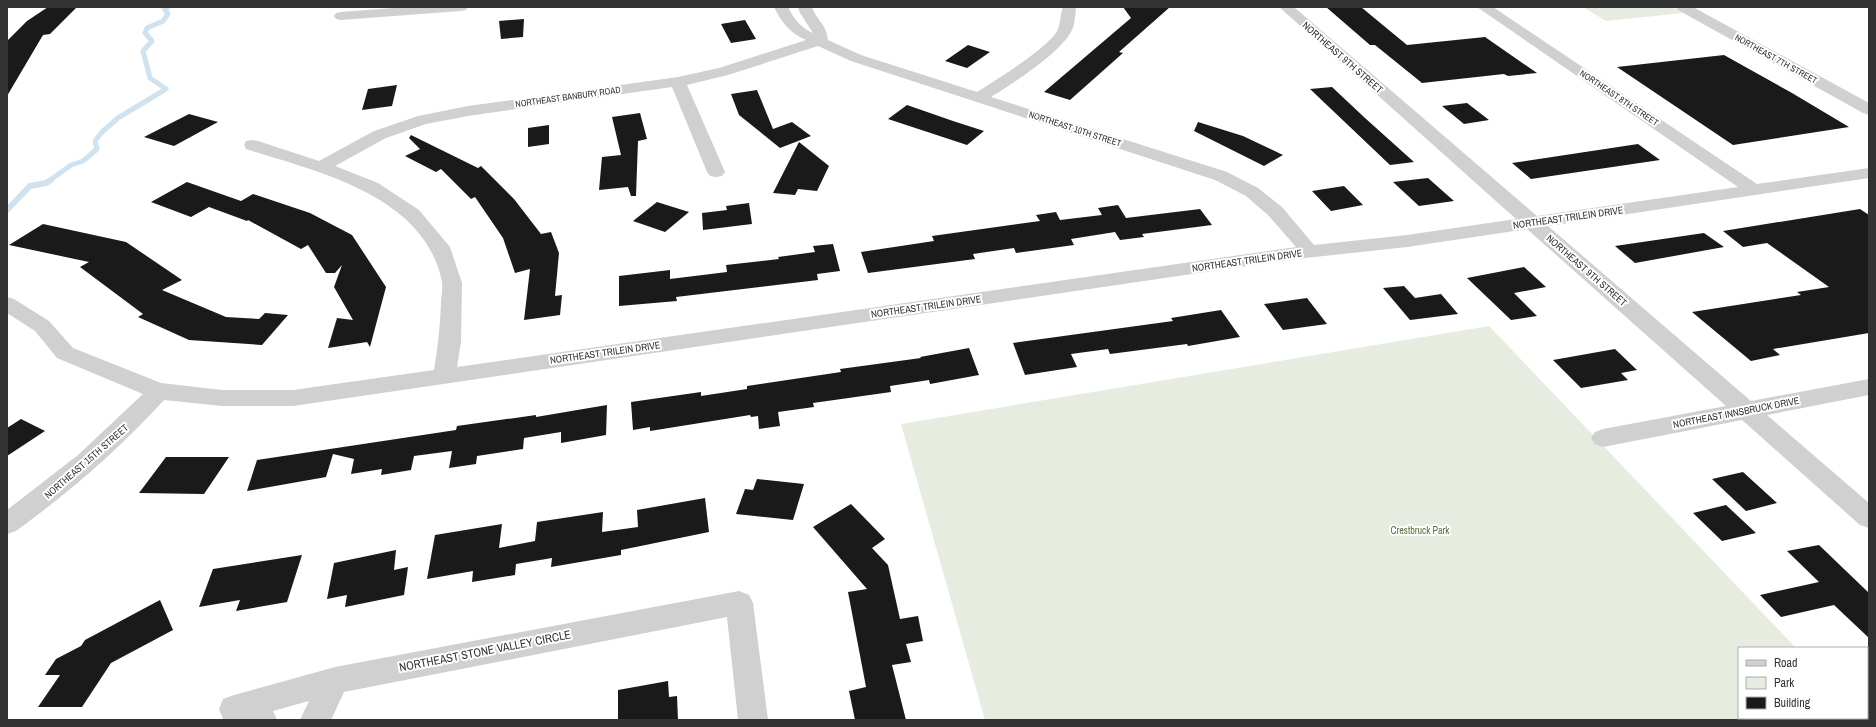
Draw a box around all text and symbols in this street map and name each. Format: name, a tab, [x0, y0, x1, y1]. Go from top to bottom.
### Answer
street label: NORTHEAST 9TH STREET	[1300, 19, 1386, 96]
street label: NORTHEAST 7TH STREET	[1733, 31, 1820, 87]
street label: NORTHEAST 8TH STREET	[1577, 67, 1661, 129]
street label: NORTHEAST BANBURY ROAD	[515, 84, 621, 110]
street label: NORTHEAST 10TH STREET	[1027, 108, 1123, 150]
street label: NORTHEAST TRILEIN DRIVE	[1512, 203, 1624, 232]
street label: NORTHEAST 9TH STREET	[1544, 232, 1630, 309]
street label: NORTHEAST TRILEIN DRIVE	[1191, 246, 1303, 275]
street label: NORTHEAST TRILEIN DRIVE	[870, 292, 982, 321]
street label: NORTHEAST TRILEIN DRIVE	[549, 338, 661, 367]
street label: NORTHEAST INNSBRUCK DRIVE	[1672, 394, 1800, 431]
street label: NORTHEAST 15TH STREET	[42, 421, 131, 501]
park label: Crestbruck Park	[1391, 524, 1450, 537]
street label: NORTHEAST STONE VALLEY CIRCLE	[398, 626, 572, 676]
legend	[1738, 647, 1868, 719]
text: Road	[1774, 655, 1798, 671]
text: Park	[1774, 675, 1794, 691]
text: Building	[1774, 695, 1811, 711]

